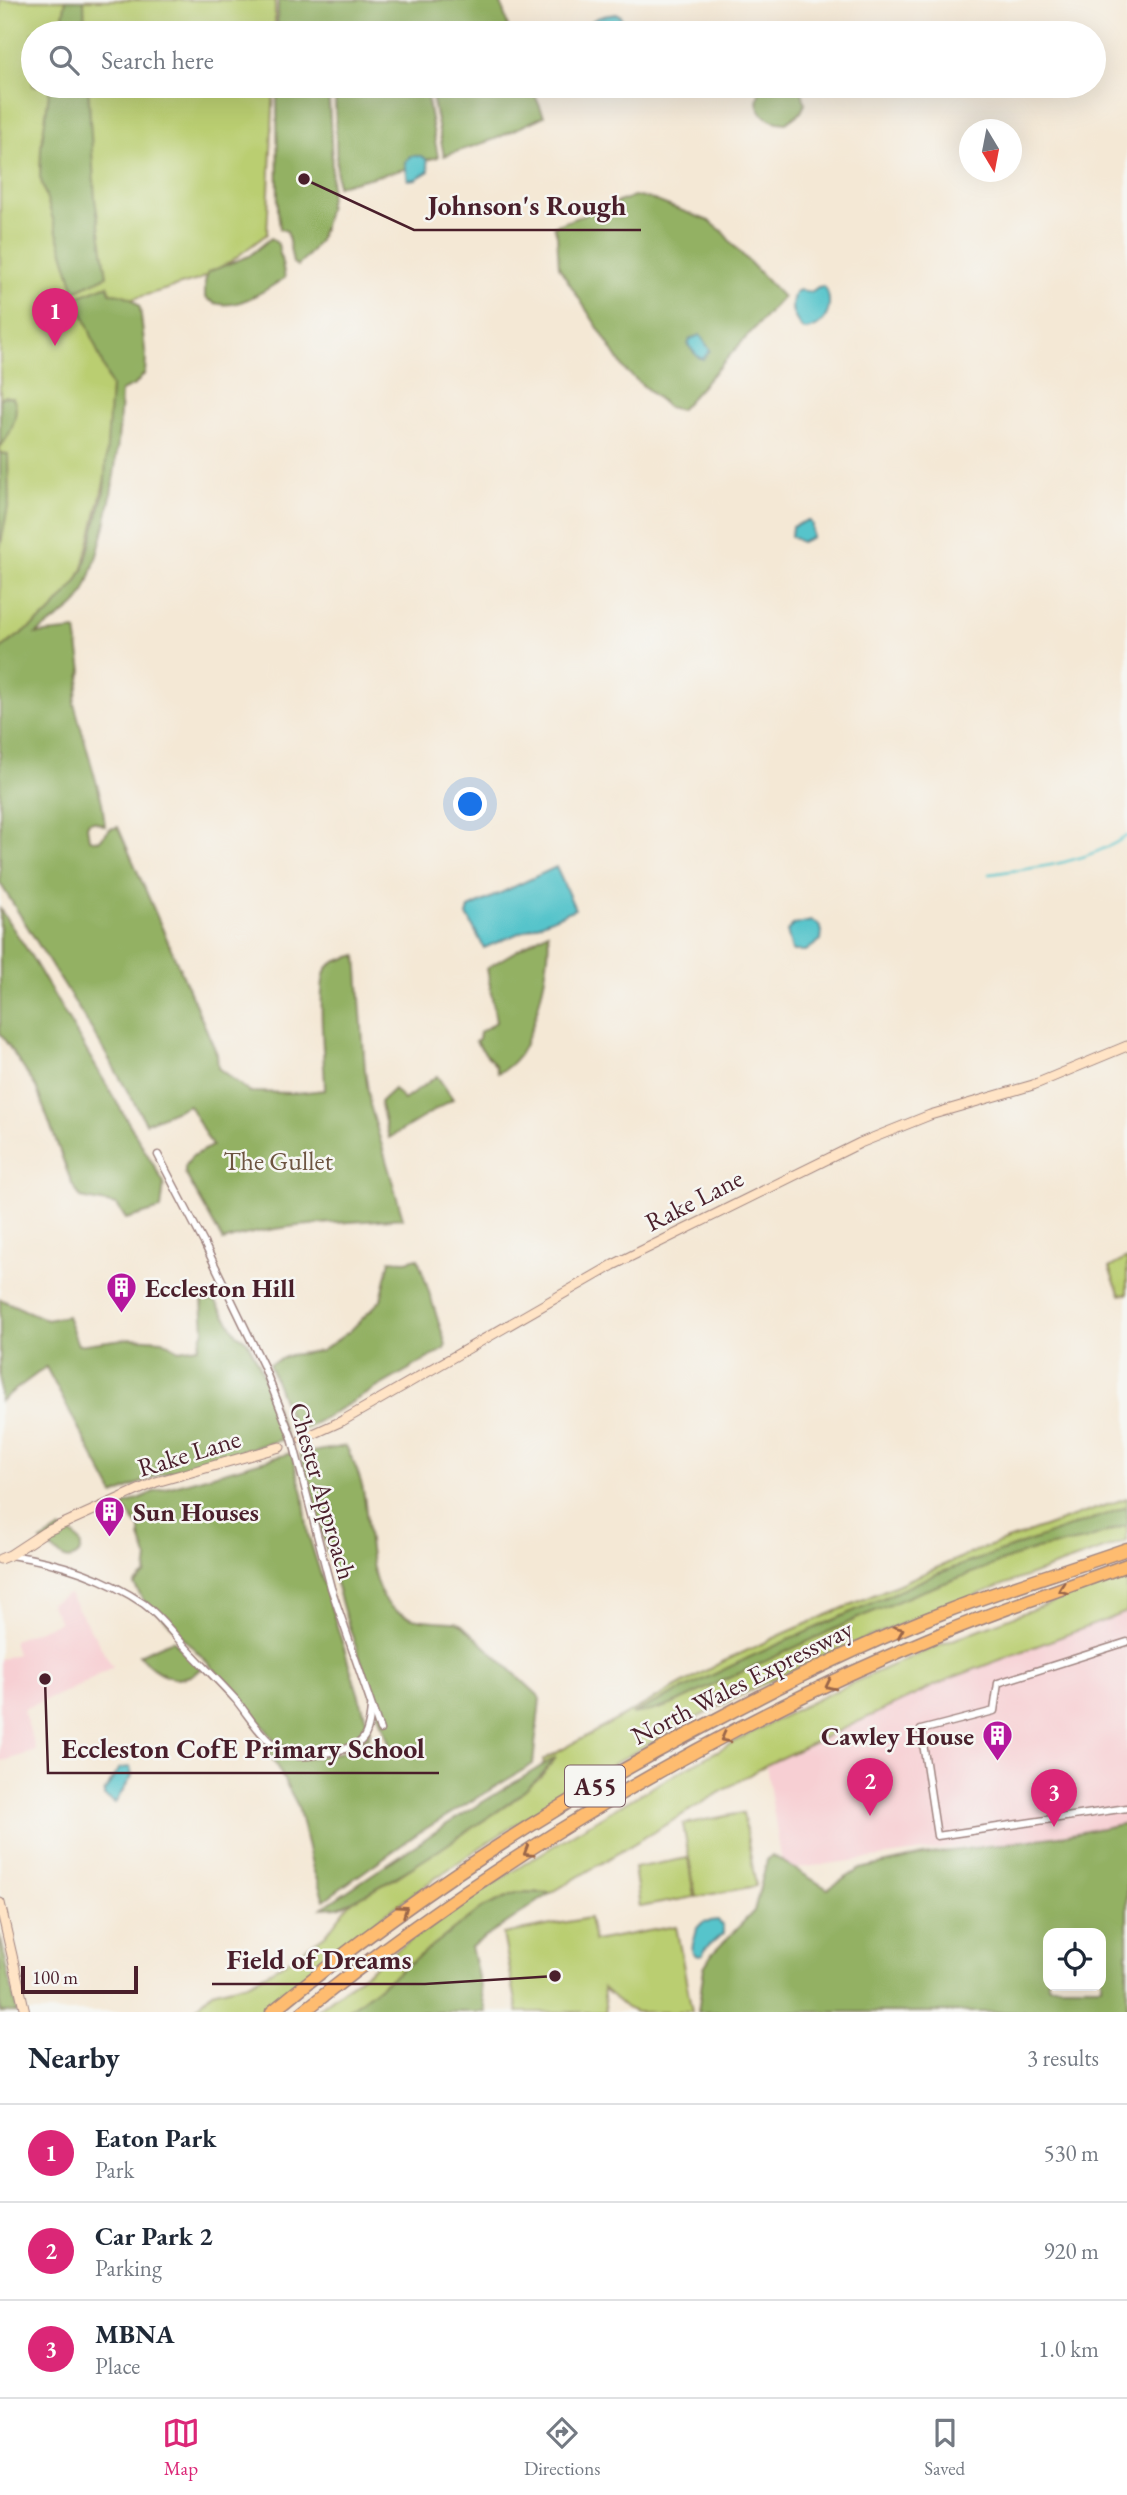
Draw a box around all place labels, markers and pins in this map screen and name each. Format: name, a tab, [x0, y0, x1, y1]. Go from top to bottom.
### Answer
callout: Johnson's Rough	[414, 181, 641, 230]
pin: 1	[32, 288, 78, 346]
building icon: Eccleston Hill	[105, 1271, 139, 1315]
place label: Eccleston Hill	[145, 1271, 295, 1305]
building icon: Sun Houses	[93, 1495, 127, 1539]
place label: Sun Houses	[133, 1495, 259, 1529]
place label: Cawley House	[821, 1719, 974, 1753]
building icon: Cawley House	[980, 1719, 1014, 1763]
callout: Eccleston CofE Primary School	[48, 1724, 439, 1773]
pin: 2	[847, 1758, 893, 1816]
pin: 3	[1031, 1769, 1077, 1827]
callout: Field of Dreams	[212, 1935, 425, 1984]

